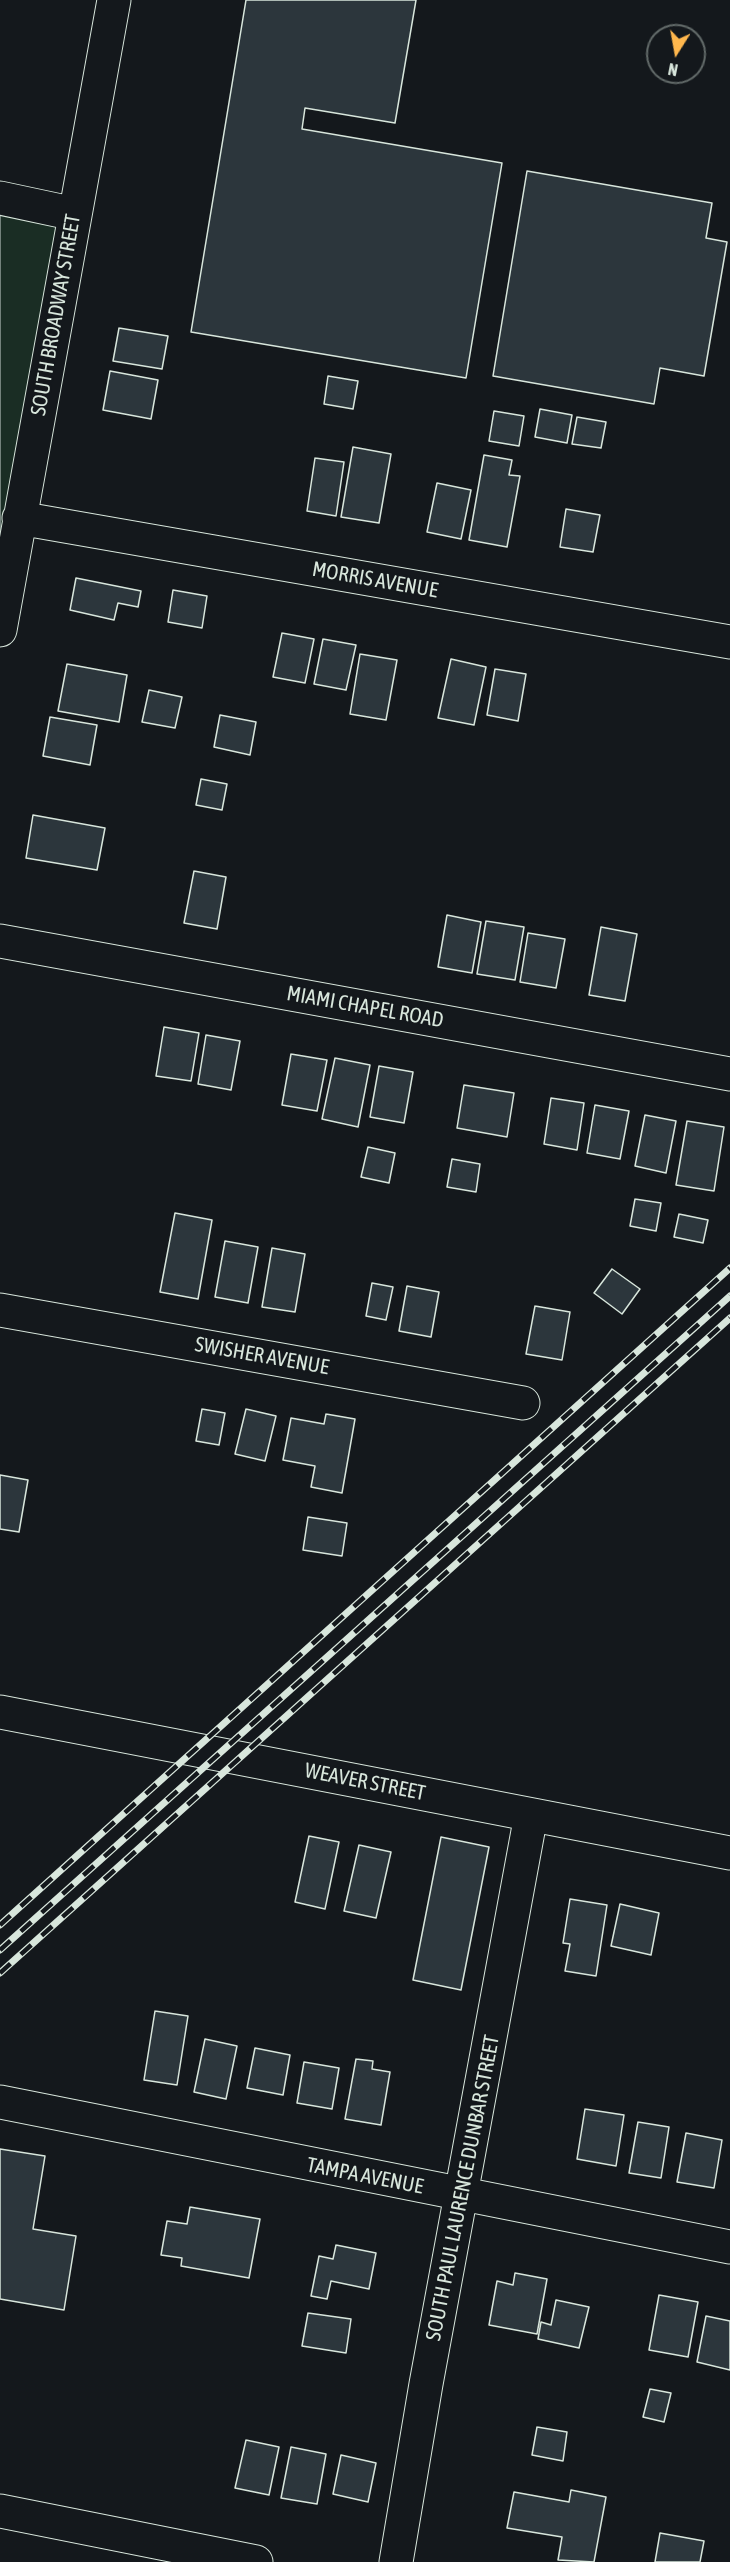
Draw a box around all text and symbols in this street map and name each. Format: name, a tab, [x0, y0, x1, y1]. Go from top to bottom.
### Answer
north arrow	[646, 24, 706, 84]
text: N	[667, 60, 679, 79]
street label: SOUTH BROADWAY STREET	[26, 212, 86, 418]
street label: MORRIS AVENUE	[310, 557, 440, 603]
street label: MIAMI CHAPEL ROAD	[285, 981, 445, 1033]
street label: SWISHER AVENUE	[193, 1332, 331, 1380]
street label: WEAVER STREET	[303, 1758, 427, 1806]
street label: SOUTH PAUL LAURENCE DUNBAR STREET	[421, 2033, 505, 2343]
street label: TAMPA AVENUE	[305, 2152, 425, 2200]

